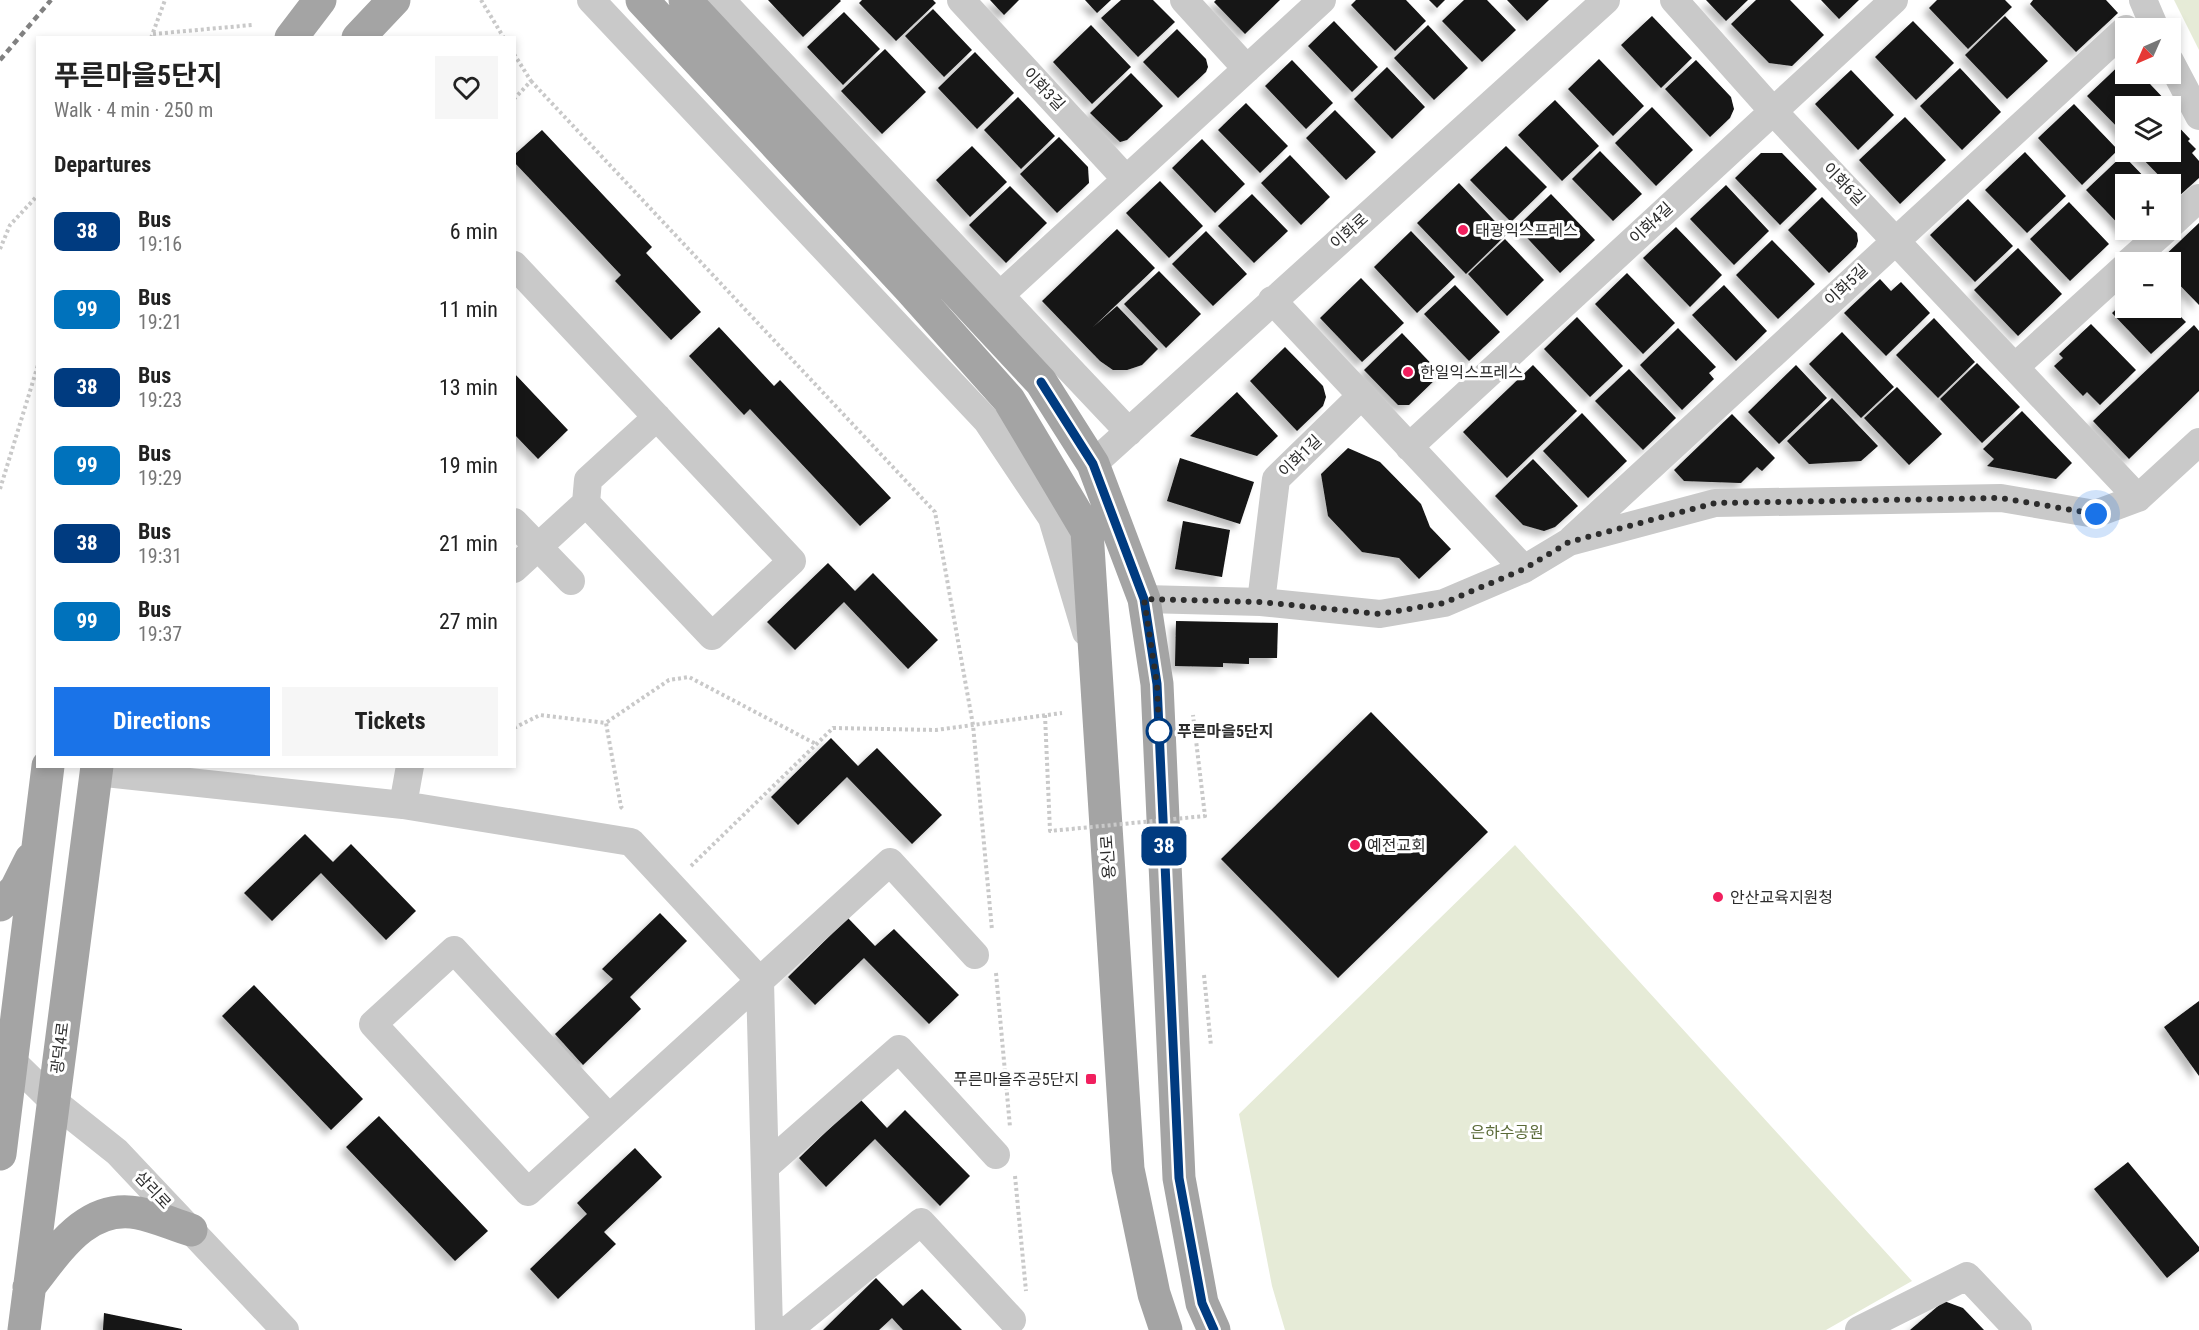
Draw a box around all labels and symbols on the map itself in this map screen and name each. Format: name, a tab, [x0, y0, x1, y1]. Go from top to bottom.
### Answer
north arrow	[2115, 18, 2181, 84]
street label: 이화3길	[1019, 63, 1069, 115]
street label: 이화6길	[1819, 159, 1869, 209]
street label: 이화4길	[1625, 198, 1677, 248]
street label: 이화로	[1326, 209, 1372, 253]
place label: 태광익스프레스	[1475, 221, 1578, 240]
marker: 태광익스프레스	[1456, 223, 1470, 237]
street label: 이화5길	[1820, 260, 1872, 310]
place label: 한일익스프레스	[1420, 363, 1523, 382]
marker: 한일익스프레스	[1401, 365, 1415, 379]
street label: 이화1길	[1275, 431, 1325, 481]
your location	[2081, 499, 2111, 529]
marker: 푸른마을5단지	[1146, 718, 1172, 744]
place label: 푸른마을5단지	[1177, 722, 1273, 741]
line badge: 38	[1137, 826, 1191, 866]
street label: 용신로	[1097, 834, 1119, 880]
place label: 예전교회	[1367, 836, 1426, 855]
marker: 예전교회	[1348, 838, 1362, 852]
place label: 안산교육지원청	[1730, 888, 1833, 907]
marker: 안산교육지원청	[1711, 890, 1725, 904]
street label: 광덕4로	[47, 1021, 73, 1075]
place label: 푸른마을주공5단지	[953, 1070, 1079, 1089]
marker: 푸른마을주공5단지	[1084, 1072, 1098, 1086]
park label: 은하수공원	[1470, 1123, 1544, 1142]
street label: 삼리로	[131, 1167, 175, 1213]

